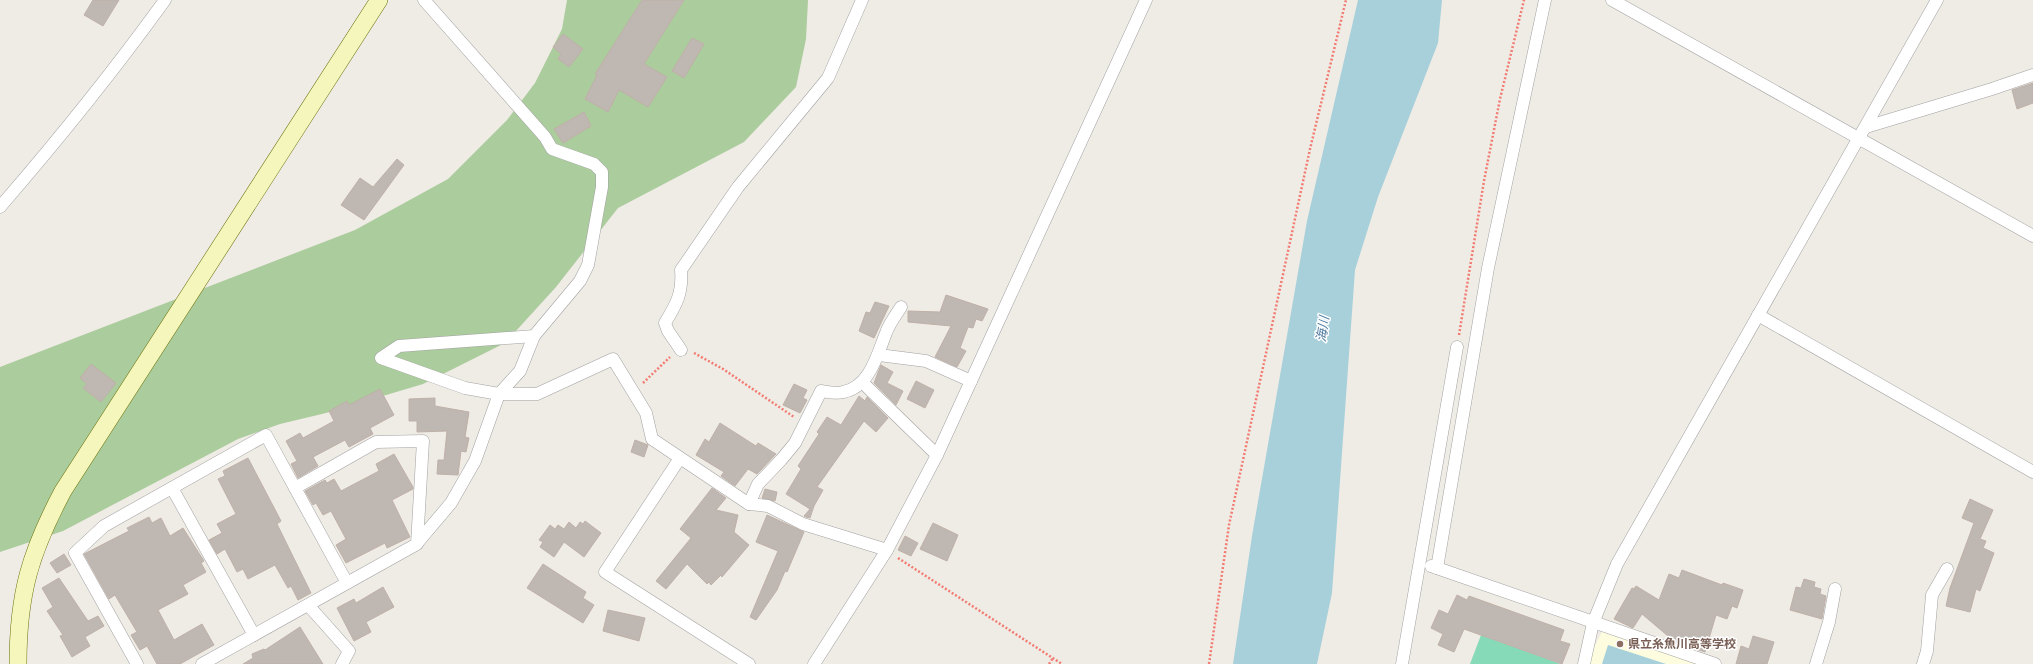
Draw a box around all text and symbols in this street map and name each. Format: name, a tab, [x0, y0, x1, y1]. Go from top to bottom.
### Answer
water label: 海川	[1312, 313, 1333, 343]
place label: 県立糸魚川高等学校	[1628, 636, 1736, 651]
marker: 県立糸魚川高等学校	[1615, 639, 1625, 649]

